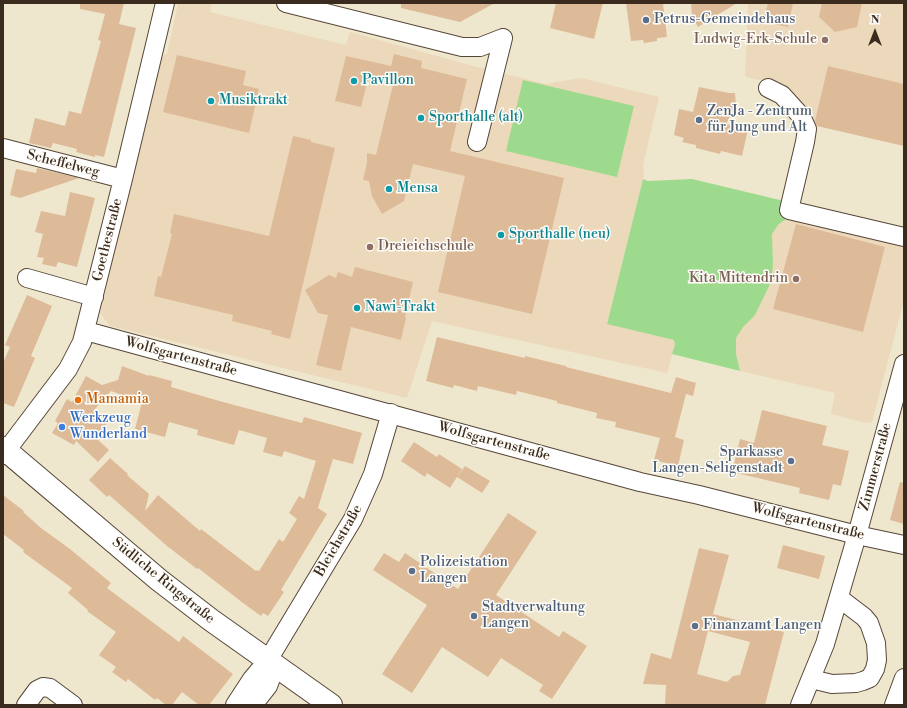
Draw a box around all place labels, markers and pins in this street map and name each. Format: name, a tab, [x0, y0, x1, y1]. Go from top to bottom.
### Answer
place label: Petrus-Gemeindehaus	[654, 12, 795, 28]
marker: Petrus-Gemeindehaus	[641, 15, 651, 25]
place label: Ludwig-Erk-Schule	[694, 32, 817, 48]
marker: Ludwig-Erk-Schule	[820, 35, 830, 45]
place label: Pavillon	[362, 73, 414, 89]
marker: Pavillon	[349, 76, 359, 86]
place label: Musiktrakt	[219, 93, 288, 109]
marker: Musiktrakt	[206, 96, 216, 106]
place label: ZenJa - Zentrum für Jung und Alt	[707, 104, 812, 136]
place label: Sporthalle (alt)	[429, 110, 523, 126]
marker: Sporthalle (alt)	[416, 113, 426, 123]
marker: ZenJa - Zentrum für Jung und Alt	[694, 115, 704, 125]
place label: Mensa	[397, 181, 438, 197]
marker: Mensa	[384, 184, 394, 194]
place label: Sporthalle (neu)	[509, 227, 610, 243]
marker: Sporthalle (neu)	[496, 230, 506, 240]
place label: Dreieichschule	[378, 239, 474, 255]
marker: Dreieichschule	[365, 242, 375, 252]
place label: Kita Mittendrin	[689, 271, 788, 287]
marker: Kita Mittendrin	[791, 274, 801, 284]
place label: Nawi-Trakt	[365, 300, 435, 316]
marker: Nawi-Trakt	[352, 303, 362, 313]
place label: Mamamia	[86, 392, 149, 408]
marker: Mamamia	[73, 395, 83, 405]
place label: Werkzeug Wunderland	[70, 411, 147, 444]
marker: Werkzeug Wunderland	[57, 422, 67, 432]
place label: Sparkasse Langen-Seligenstadt	[652, 445, 783, 478]
marker: Sparkasse Langen-Seligenstadt	[786, 456, 796, 466]
place label: Polizeistation Langen	[420, 555, 508, 588]
marker: Polizeistation Langen	[407, 566, 417, 576]
place label: Stadtverwaltung Langen	[482, 600, 585, 632]
marker: Stadtverwaltung Langen	[469, 611, 479, 621]
place label: Finanzamt Langen	[703, 618, 822, 634]
marker: Finanzamt Langen	[690, 621, 700, 631]

